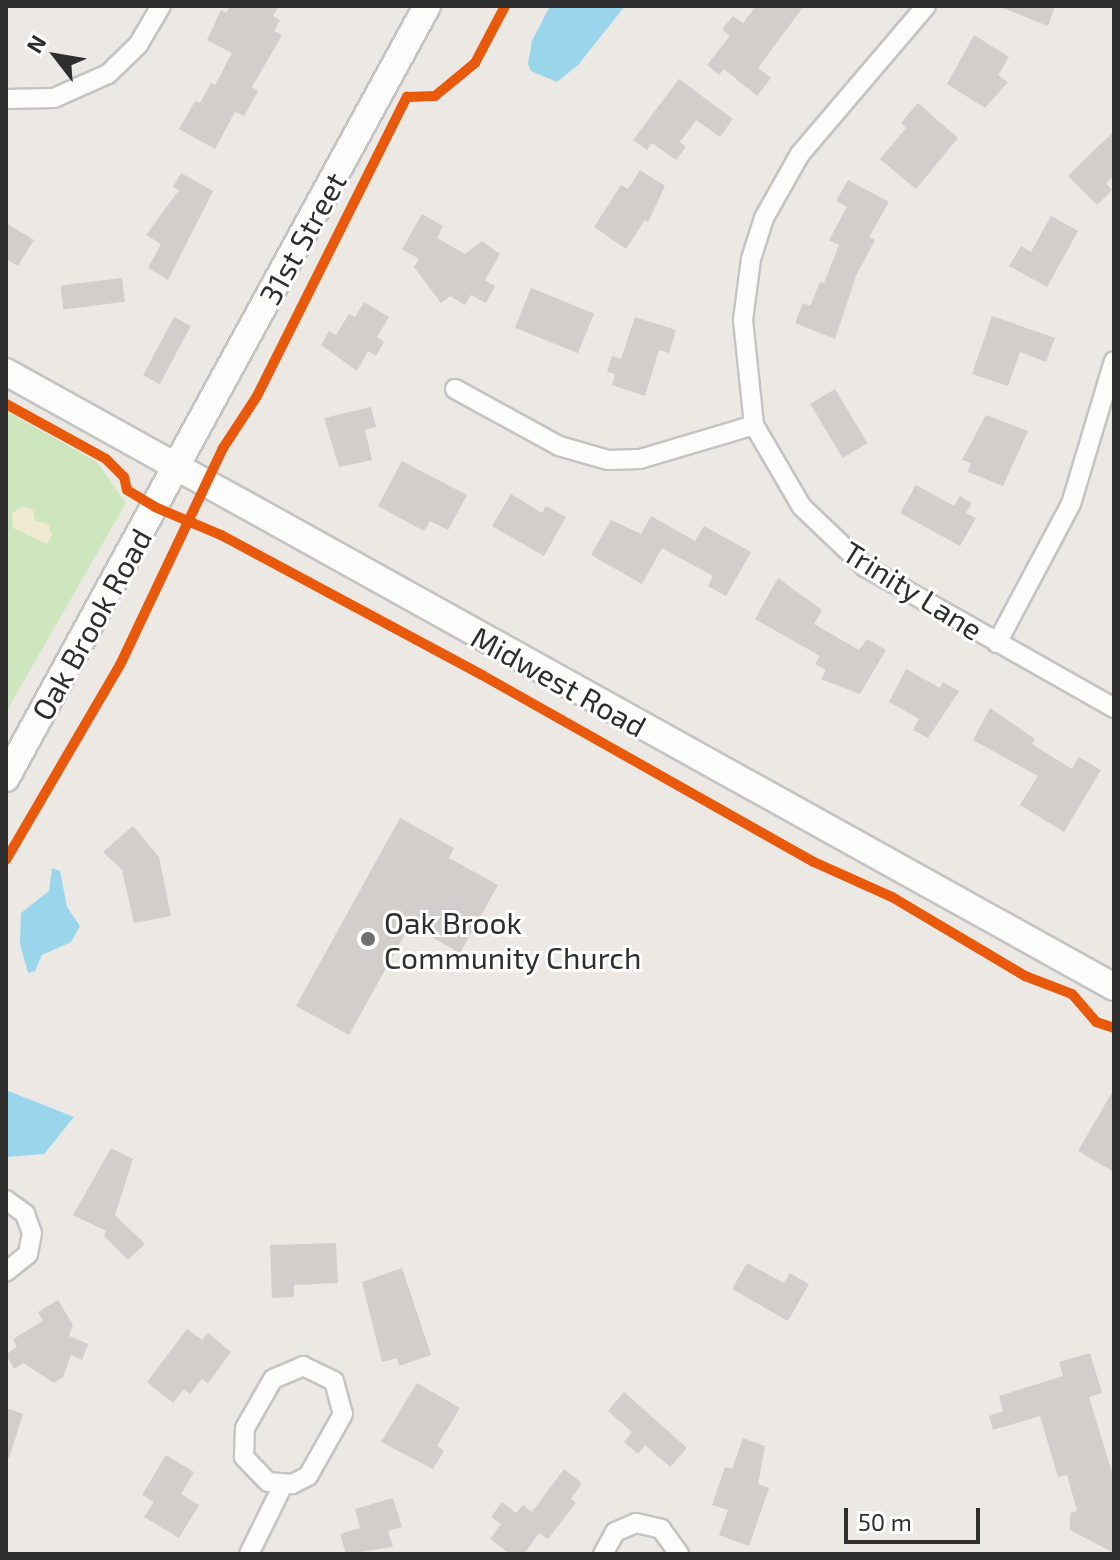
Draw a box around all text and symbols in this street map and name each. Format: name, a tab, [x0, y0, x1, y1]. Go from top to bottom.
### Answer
north arrow	[16, 16, 96, 96]
text: N	[20, 30, 51, 57]
street label: 31st Street	[251, 166, 353, 310]
street label: Oak Brook Road	[23, 522, 159, 726]
street label: Trinity Lane	[836, 533, 990, 647]
street label: Midwest Road	[465, 618, 653, 744]
place label: Oak Brook Community Church	[384, 904, 642, 974]
marker: Oak Brook Community Church	[359, 930, 377, 948]
scale bar	[848, 1492, 984, 1542]
text: 50 m	[858, 1507, 912, 1536]

